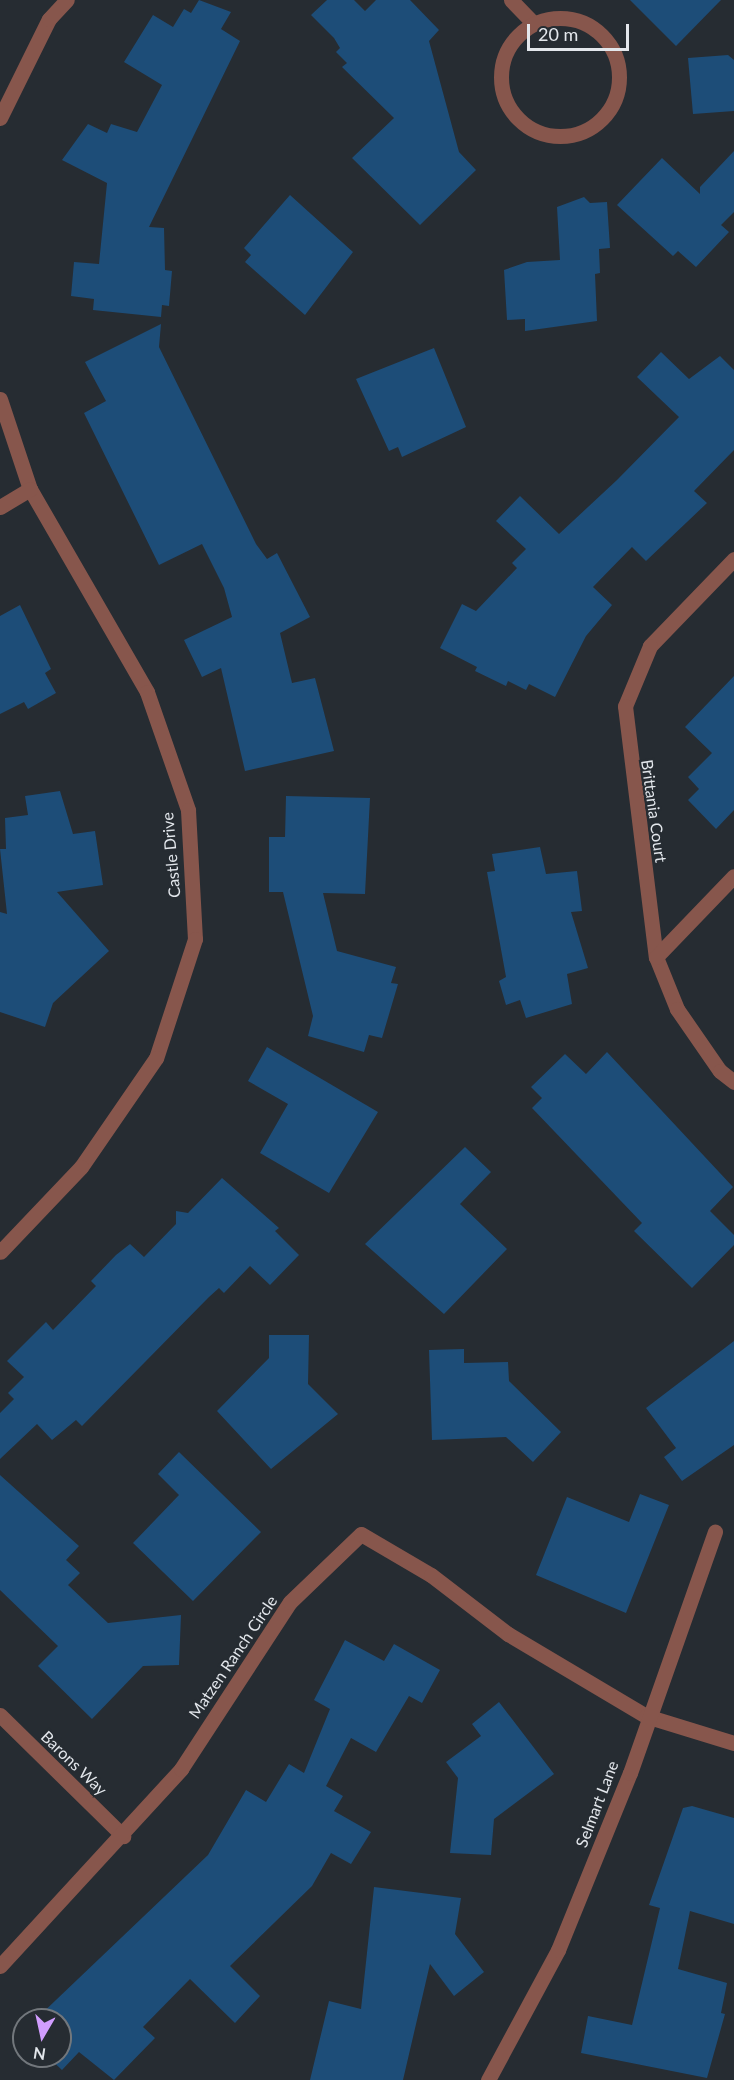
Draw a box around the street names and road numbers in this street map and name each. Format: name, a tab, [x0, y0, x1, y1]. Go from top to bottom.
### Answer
street label: Brittania Court	[637, 758, 671, 864]
street label: Castle Drive	[158, 811, 184, 899]
street label: Matzen Ranch Circle	[185, 1592, 281, 1722]
street label: Barons Way	[37, 1727, 111, 1799]
street label: Selmart Lane	[572, 1758, 622, 1850]

